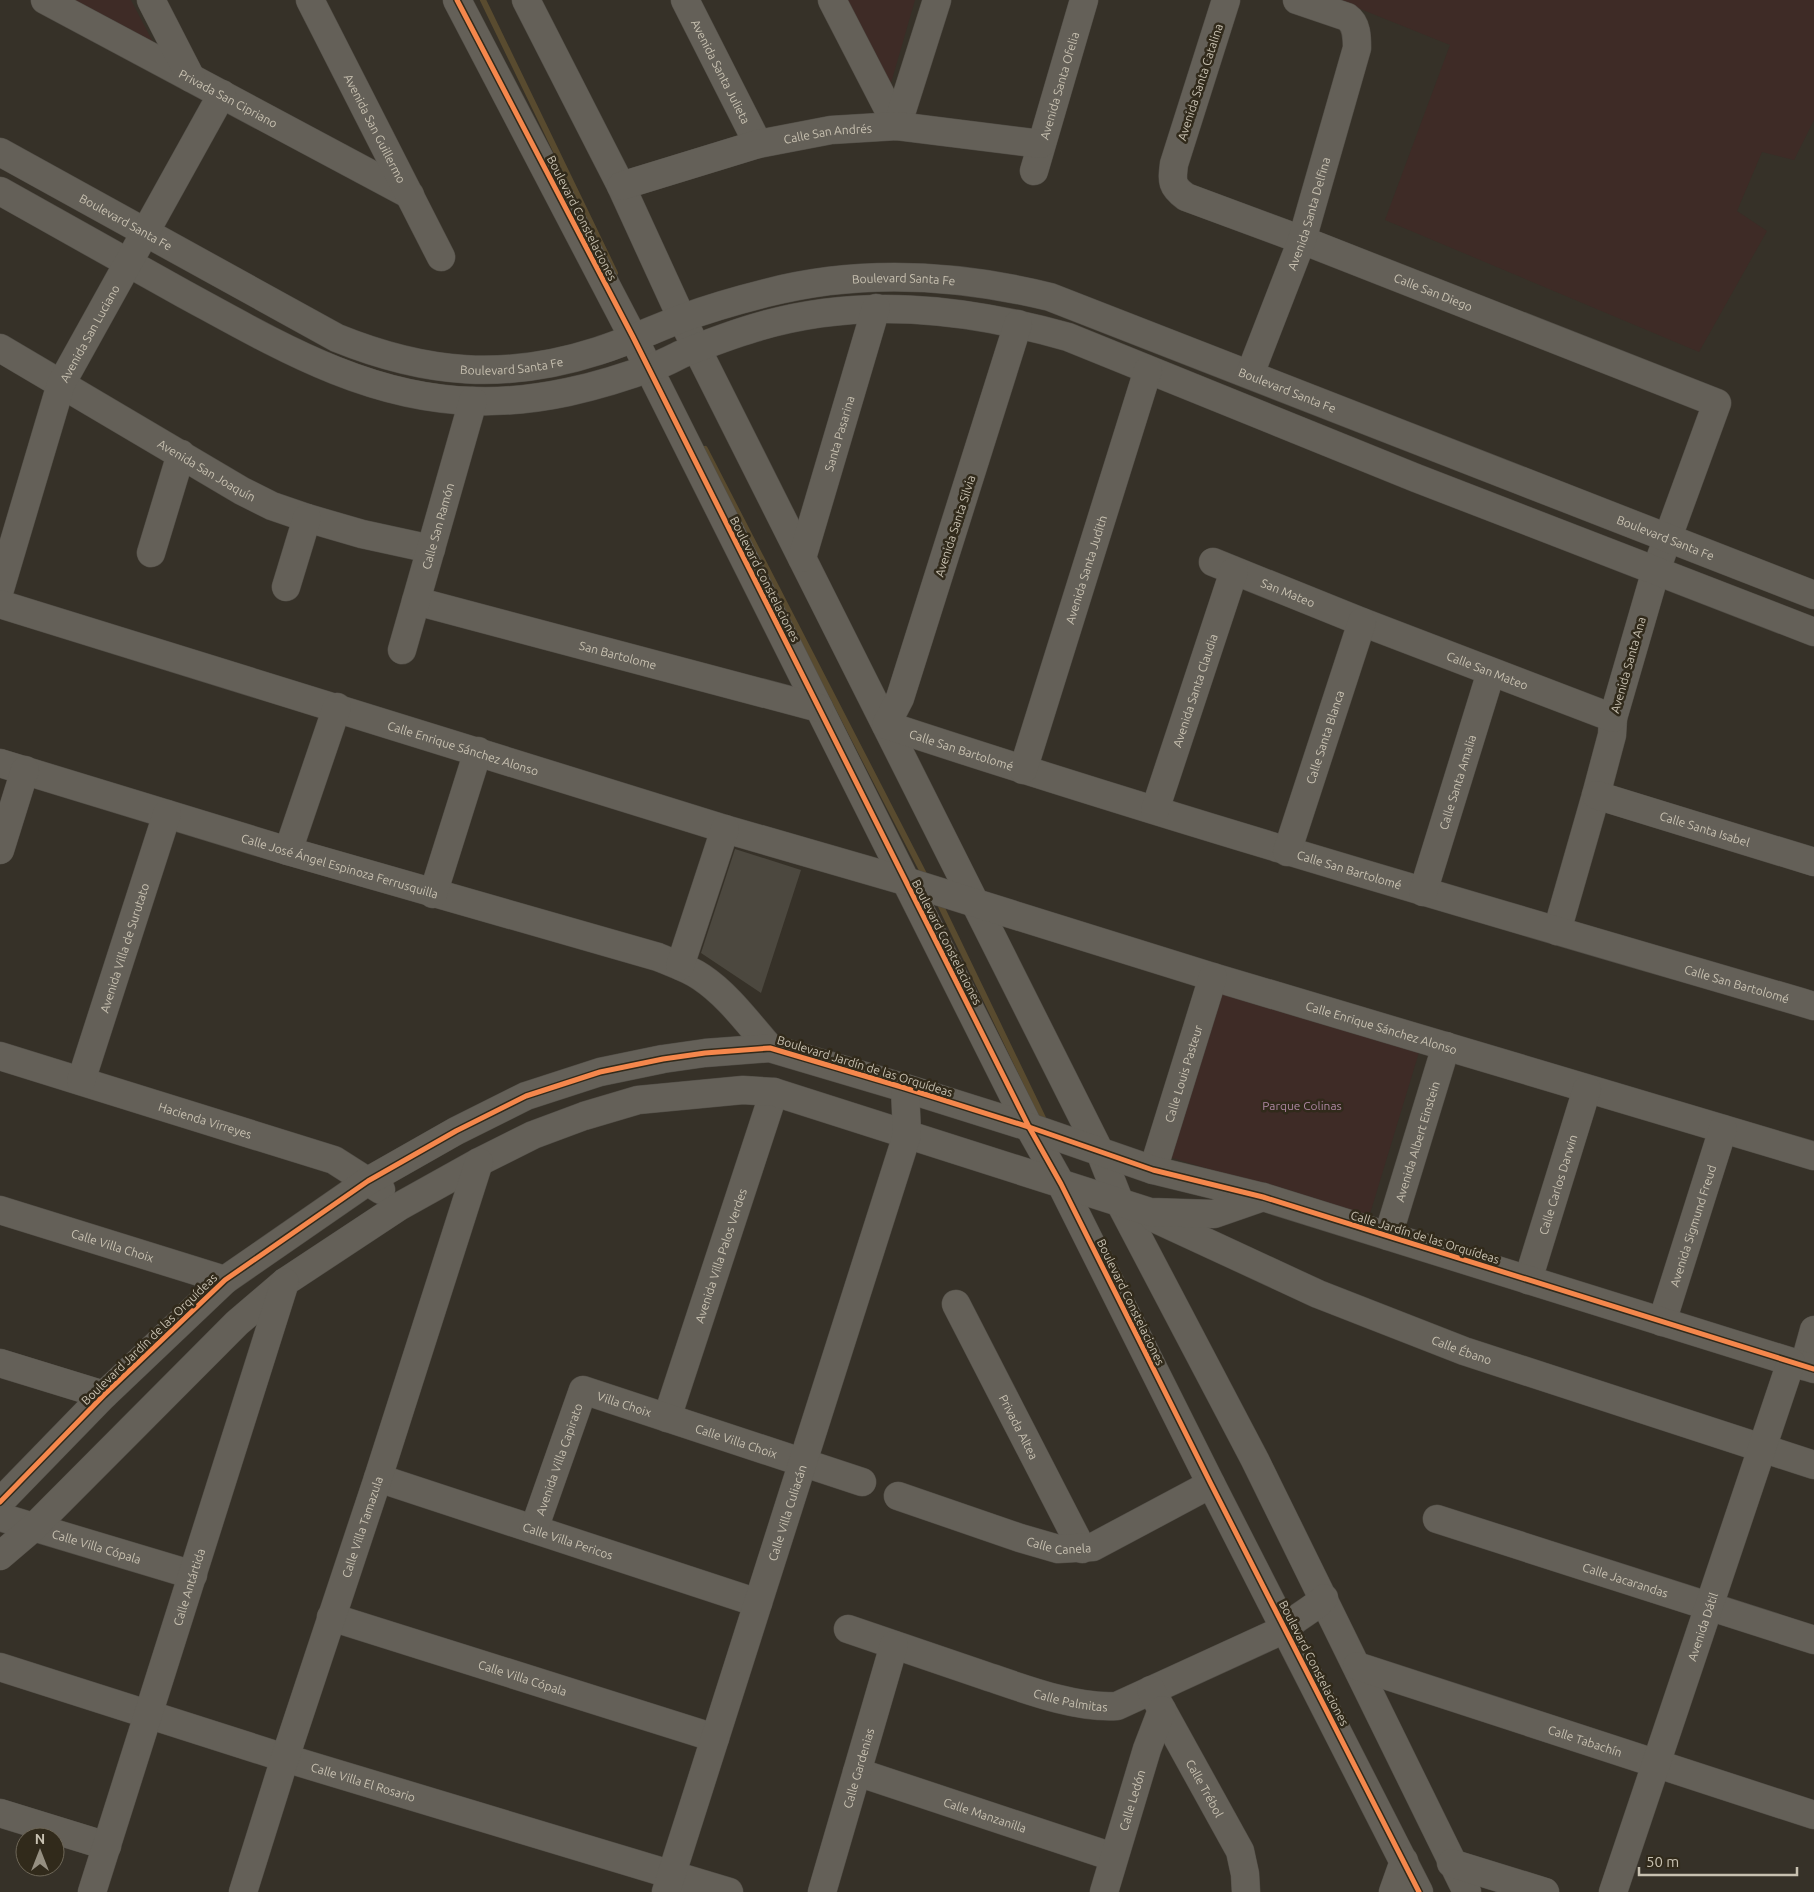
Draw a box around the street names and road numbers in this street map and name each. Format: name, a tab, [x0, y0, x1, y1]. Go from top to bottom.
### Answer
street label: Avenida Santa Julieta	[689, 17, 753, 126]
street label: Avenida Santa Catalina	[1175, 22, 1225, 142]
street label: Avenida Santa Ofelia	[1037, 30, 1081, 141]
street label: Privada San Cipriano	[177, 66, 280, 130]
street label: Avenida San Guillermo	[342, 72, 409, 185]
street label: Calle San Andrés	[782, 121, 872, 145]
street label: Boulevard Constelaciones	[545, 153, 619, 283]
street label: Avenida Santa Delfina	[1285, 155, 1332, 272]
street label: Boulevard Santa Fe	[78, 191, 175, 252]
street label: Calle San Diego	[1392, 270, 1475, 313]
street label: Boulevard Santa Fe	[851, 271, 956, 287]
street label: Avenida San Luciano	[57, 282, 121, 384]
street label: Boulevard Santa Fe	[460, 354, 564, 376]
street label: Boulevard Santa Fe	[1237, 365, 1338, 415]
street label: Santa Pasarina	[822, 394, 856, 473]
street label: Avenida San Joaquín	[156, 436, 258, 503]
street label: Avenida Santa Silvia	[932, 474, 978, 578]
street label: Calle San Ramón	[419, 481, 456, 571]
street label: Boulevard Santa Fe	[1615, 512, 1716, 562]
street label: Boulevard Constelaciones	[728, 514, 802, 644]
street label: Avenida Santa Judith	[1063, 514, 1109, 625]
street label: San Mateo	[1259, 576, 1317, 609]
street label: Avenida Santa Ana	[1608, 615, 1648, 715]
street label: Avenida Santa Claudia	[1170, 632, 1219, 749]
street label: San Bartolome	[578, 638, 658, 671]
street label: Calle San Mateo	[1445, 649, 1530, 691]
street label: Calle Santa Blanca	[1303, 688, 1346, 785]
street label: Calle Enrique Sánchez Alonso	[386, 718, 540, 777]
street label: Calle San Bartolomé	[908, 727, 1015, 772]
street label: Calle Santa Amalia	[1436, 733, 1478, 831]
street label: Calle Santa Isabel	[1658, 809, 1752, 848]
street label: Calle José Ángel Espinoza Ferrusquilla	[240, 831, 440, 900]
street label: Calle San Bartolomé	[1296, 848, 1403, 891]
street label: Boulevard Constelaciones	[910, 877, 984, 1007]
street label: Avenida Villa de Surutato	[97, 881, 151, 1014]
street label: Calle San Bartolomé	[1683, 962, 1791, 1005]
street label: Calle Enrique Sánchez Alonso	[1304, 999, 1459, 1056]
street label: Calle Louis Pasteur	[1162, 1023, 1204, 1124]
street label: Boulevard Jardín de las Orquídeas	[776, 1033, 954, 1099]
street label: Avenida Albert Einstein	[1392, 1079, 1441, 1203]
street label: Hacienda Virreyes	[157, 1099, 253, 1141]
street label: Calle Carlos Darwin	[1536, 1133, 1579, 1236]
street label: Avenida Sigmund Freud	[1667, 1163, 1718, 1288]
street label: Avenida Villa Palos Verdes	[692, 1187, 748, 1324]
street label: Calle Jardín de las Orquídeas	[1349, 1208, 1501, 1266]
street label: Calle Villa Choix	[70, 1226, 155, 1264]
street label: Boulevard Constelaciones	[1095, 1237, 1167, 1367]
street label: Boulevard Jardín de las Orquídeas	[79, 1271, 219, 1407]
street label: Calle Ébano	[1430, 1333, 1494, 1366]
street label: Villa Choix	[596, 1389, 653, 1419]
street label: Privada Altea	[997, 1392, 1041, 1461]
street label: Avenida Villa Capirato	[533, 1401, 584, 1517]
street label: Calle Villa Choix	[694, 1421, 779, 1460]
street label: Calle Villa Culiacán	[765, 1463, 808, 1563]
street label: Calle Villa Tamazula	[339, 1474, 385, 1579]
street label: Calle Villa Pericos	[521, 1520, 615, 1561]
street label: Calle Villa Cópala	[51, 1527, 143, 1566]
street label: Calle Canela	[1025, 1534, 1092, 1556]
street label: Calle Antártida	[170, 1547, 207, 1627]
street label: Calle Jacarandas	[1581, 1560, 1670, 1599]
street label: Avenida Dátil	[1685, 1591, 1720, 1662]
street label: Boulevard Constelaciones	[1277, 1598, 1351, 1728]
street label: Calle Villa Cópala	[477, 1657, 569, 1697]
street label: Calle Palmitas	[1032, 1686, 1108, 1713]
street label: Calle Tabachín	[1547, 1722, 1624, 1759]
street label: Calle Gardenias	[840, 1727, 876, 1810]
street label: Calle Trébol	[1184, 1757, 1226, 1819]
street label: Calle Villa El Rosario	[310, 1760, 417, 1804]
street label: Calle Ledón	[1116, 1768, 1147, 1832]
street label: Calle Manzanilla	[942, 1795, 1028, 1834]

